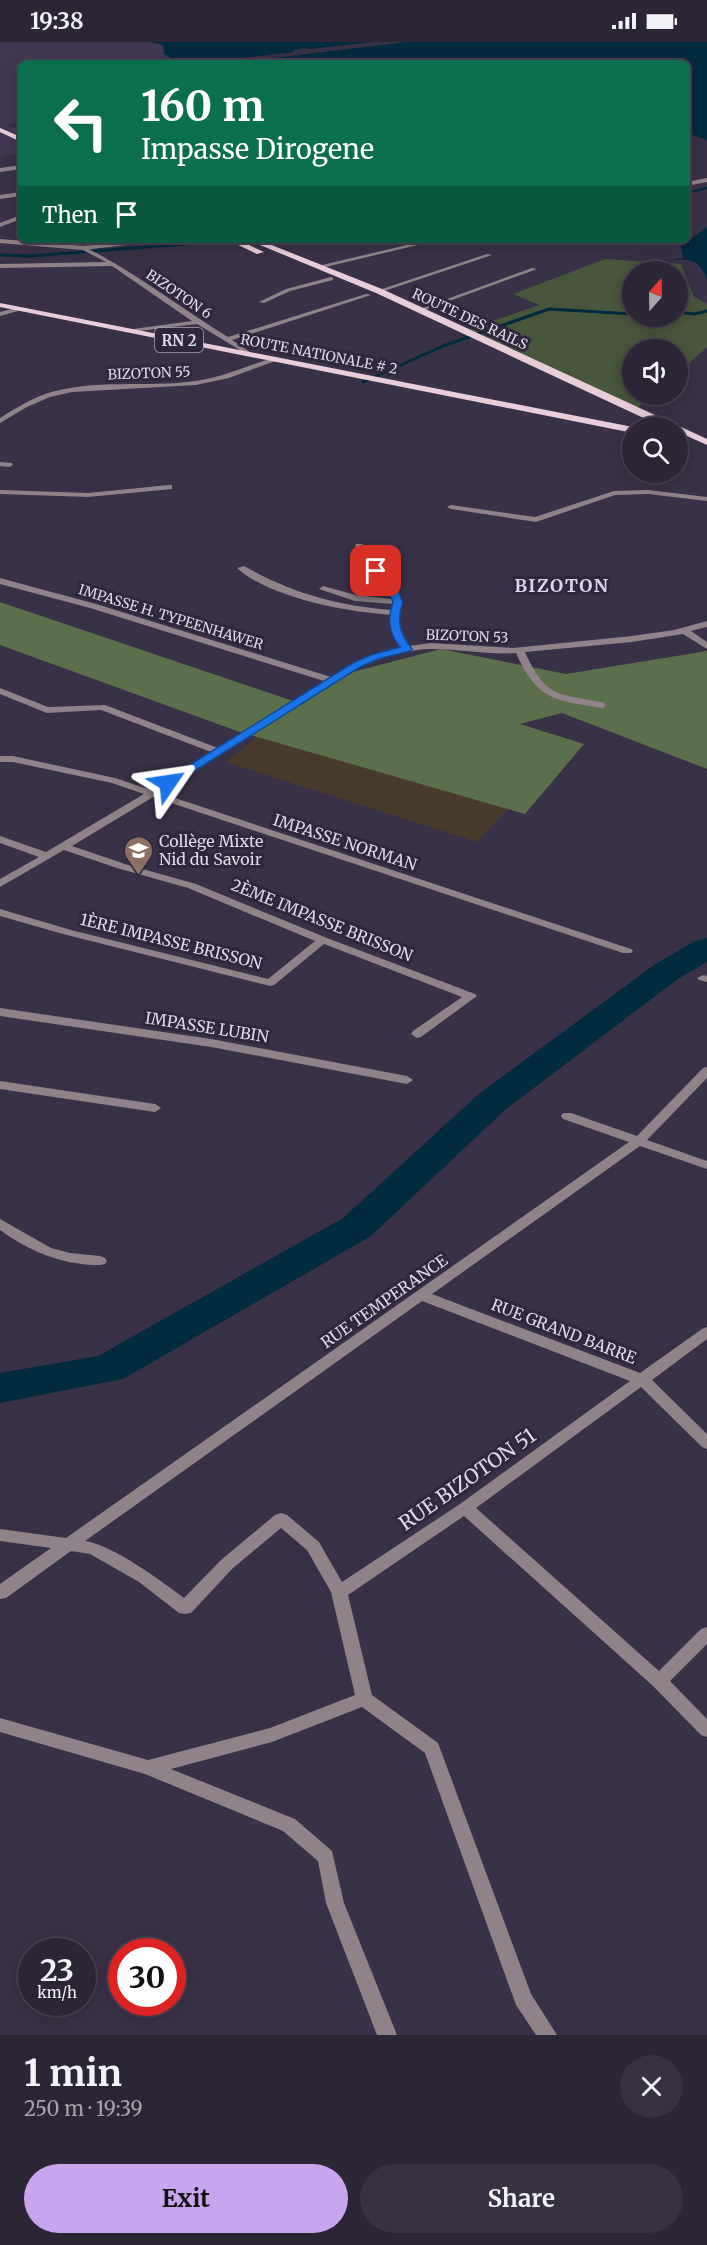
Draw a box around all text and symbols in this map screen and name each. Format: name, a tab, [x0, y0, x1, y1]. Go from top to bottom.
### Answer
text: 19:38	[30, 7, 84, 35]
text: 160 m	[141, 80, 265, 132]
icon: left	[42, 84, 120, 162]
text: Impasse Dirogene	[141, 132, 374, 166]
icon: arrive	[110, 198, 143, 231]
text: Then	[42, 201, 98, 229]
north arrow	[622, 261, 688, 327]
map controls	[622, 261, 688, 483]
street label: BIZOTON 6	[143, 265, 215, 323]
street label: ROUTE DES RAILS	[409, 284, 531, 354]
road number: RN 2	[155, 328, 203, 352]
street label: ROUTE NATIONALE # 2	[239, 330, 399, 378]
button: sound	[622, 339, 688, 405]
street label: BIZOTON 55	[107, 363, 191, 383]
button: search	[622, 417, 688, 483]
pin	[350, 545, 401, 596]
icon: arrive	[359, 554, 392, 587]
district label: BIZOTON	[515, 574, 609, 597]
street label: IMPASSE H. TYPEENHAWER	[76, 580, 266, 654]
street label: BIZOTON 53	[425, 626, 509, 646]
position arrow	[136, 751, 200, 815]
street label: IMPASSE NORMAN	[271, 809, 420, 875]
place label: Collège Mixte Nid du Savoir	[159, 831, 263, 869]
school or university icon: Collège Mixte Nid du Savoir	[122, 834, 154, 876]
street label: 2ÈME IMPASSE BRISSON	[228, 874, 416, 966]
street label: 1ÈRE IMPASSE BRISSON	[78, 909, 265, 973]
street label: IMPASSE LUBIN	[144, 1007, 271, 1047]
street label: RUE TEMPERANCE	[317, 1249, 452, 1352]
street label: RUE GRAND BARRE	[489, 1294, 640, 1368]
street label: RUE BIZOTON 51	[394, 1422, 540, 1536]
speed limit sign: 30	[108, 1938, 186, 2016]
text: 23	[40, 1951, 74, 1989]
text: km/h	[37, 1983, 77, 2002]
text: 1 min	[24, 2051, 122, 2096]
button: close	[620, 2055, 683, 2118]
text: 250 m · 19:39	[24, 2096, 143, 2121]
button: Exit	[24, 2164, 348, 2233]
button: Share	[360, 2164, 683, 2233]

